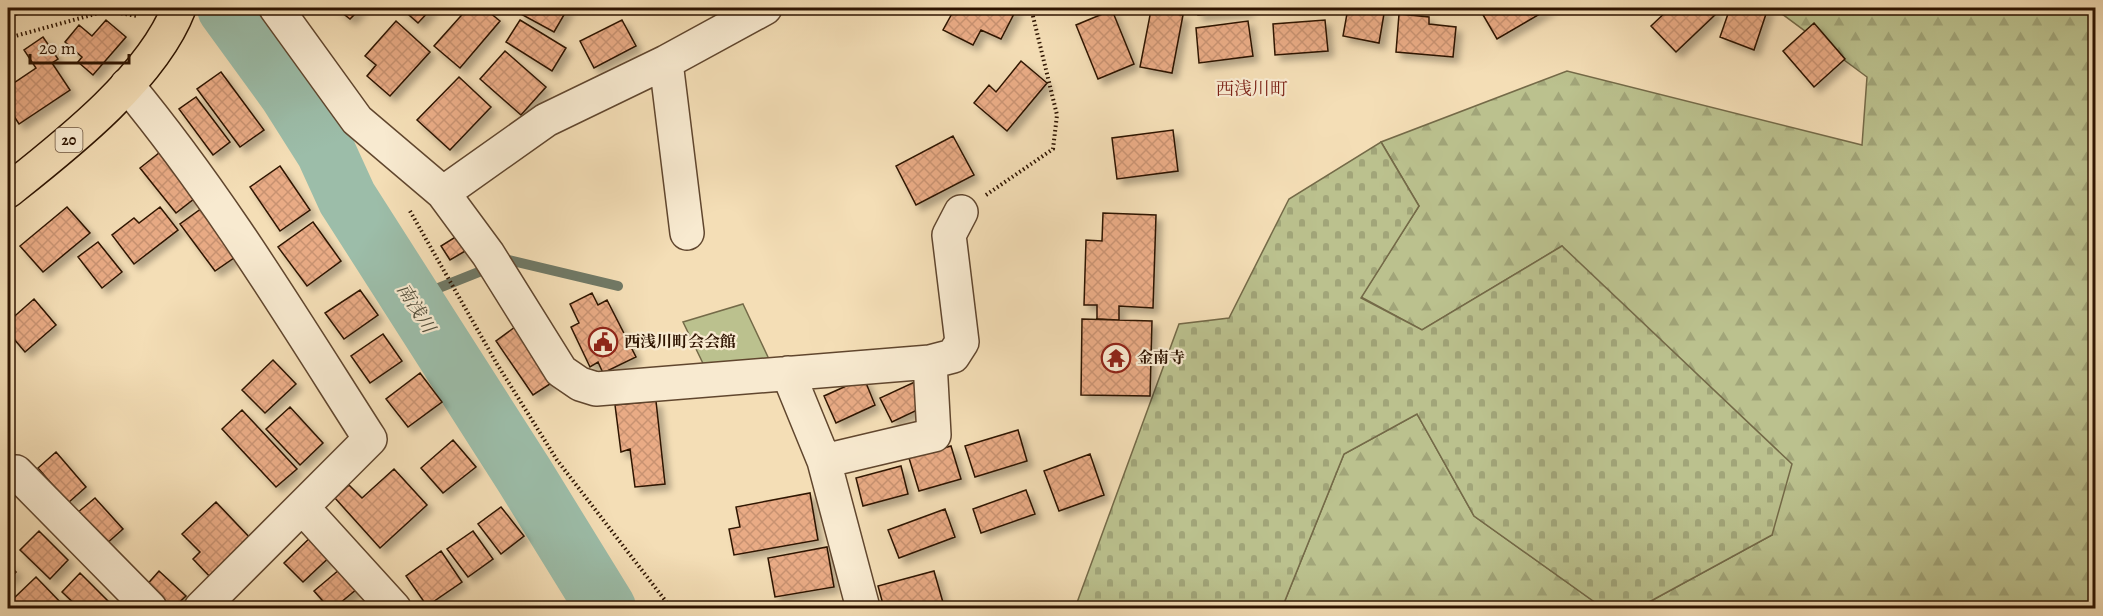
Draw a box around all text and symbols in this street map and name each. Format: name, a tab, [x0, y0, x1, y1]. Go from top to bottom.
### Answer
scale bar	[30, 27, 129, 65]
text: 20 m	[39, 36, 76, 60]
district label: 西浅川町	[1216, 77, 1288, 101]
road number: 20	[56, 128, 82, 152]
water label: 南浅川	[392, 279, 442, 339]
public building icon: 西浅川町会会館	[587, 326, 619, 358]
place label: 西浅川町会会館	[624, 331, 736, 353]
temple icon: 金南寺	[1100, 342, 1132, 374]
place label: 金南寺	[1137, 347, 1185, 369]

